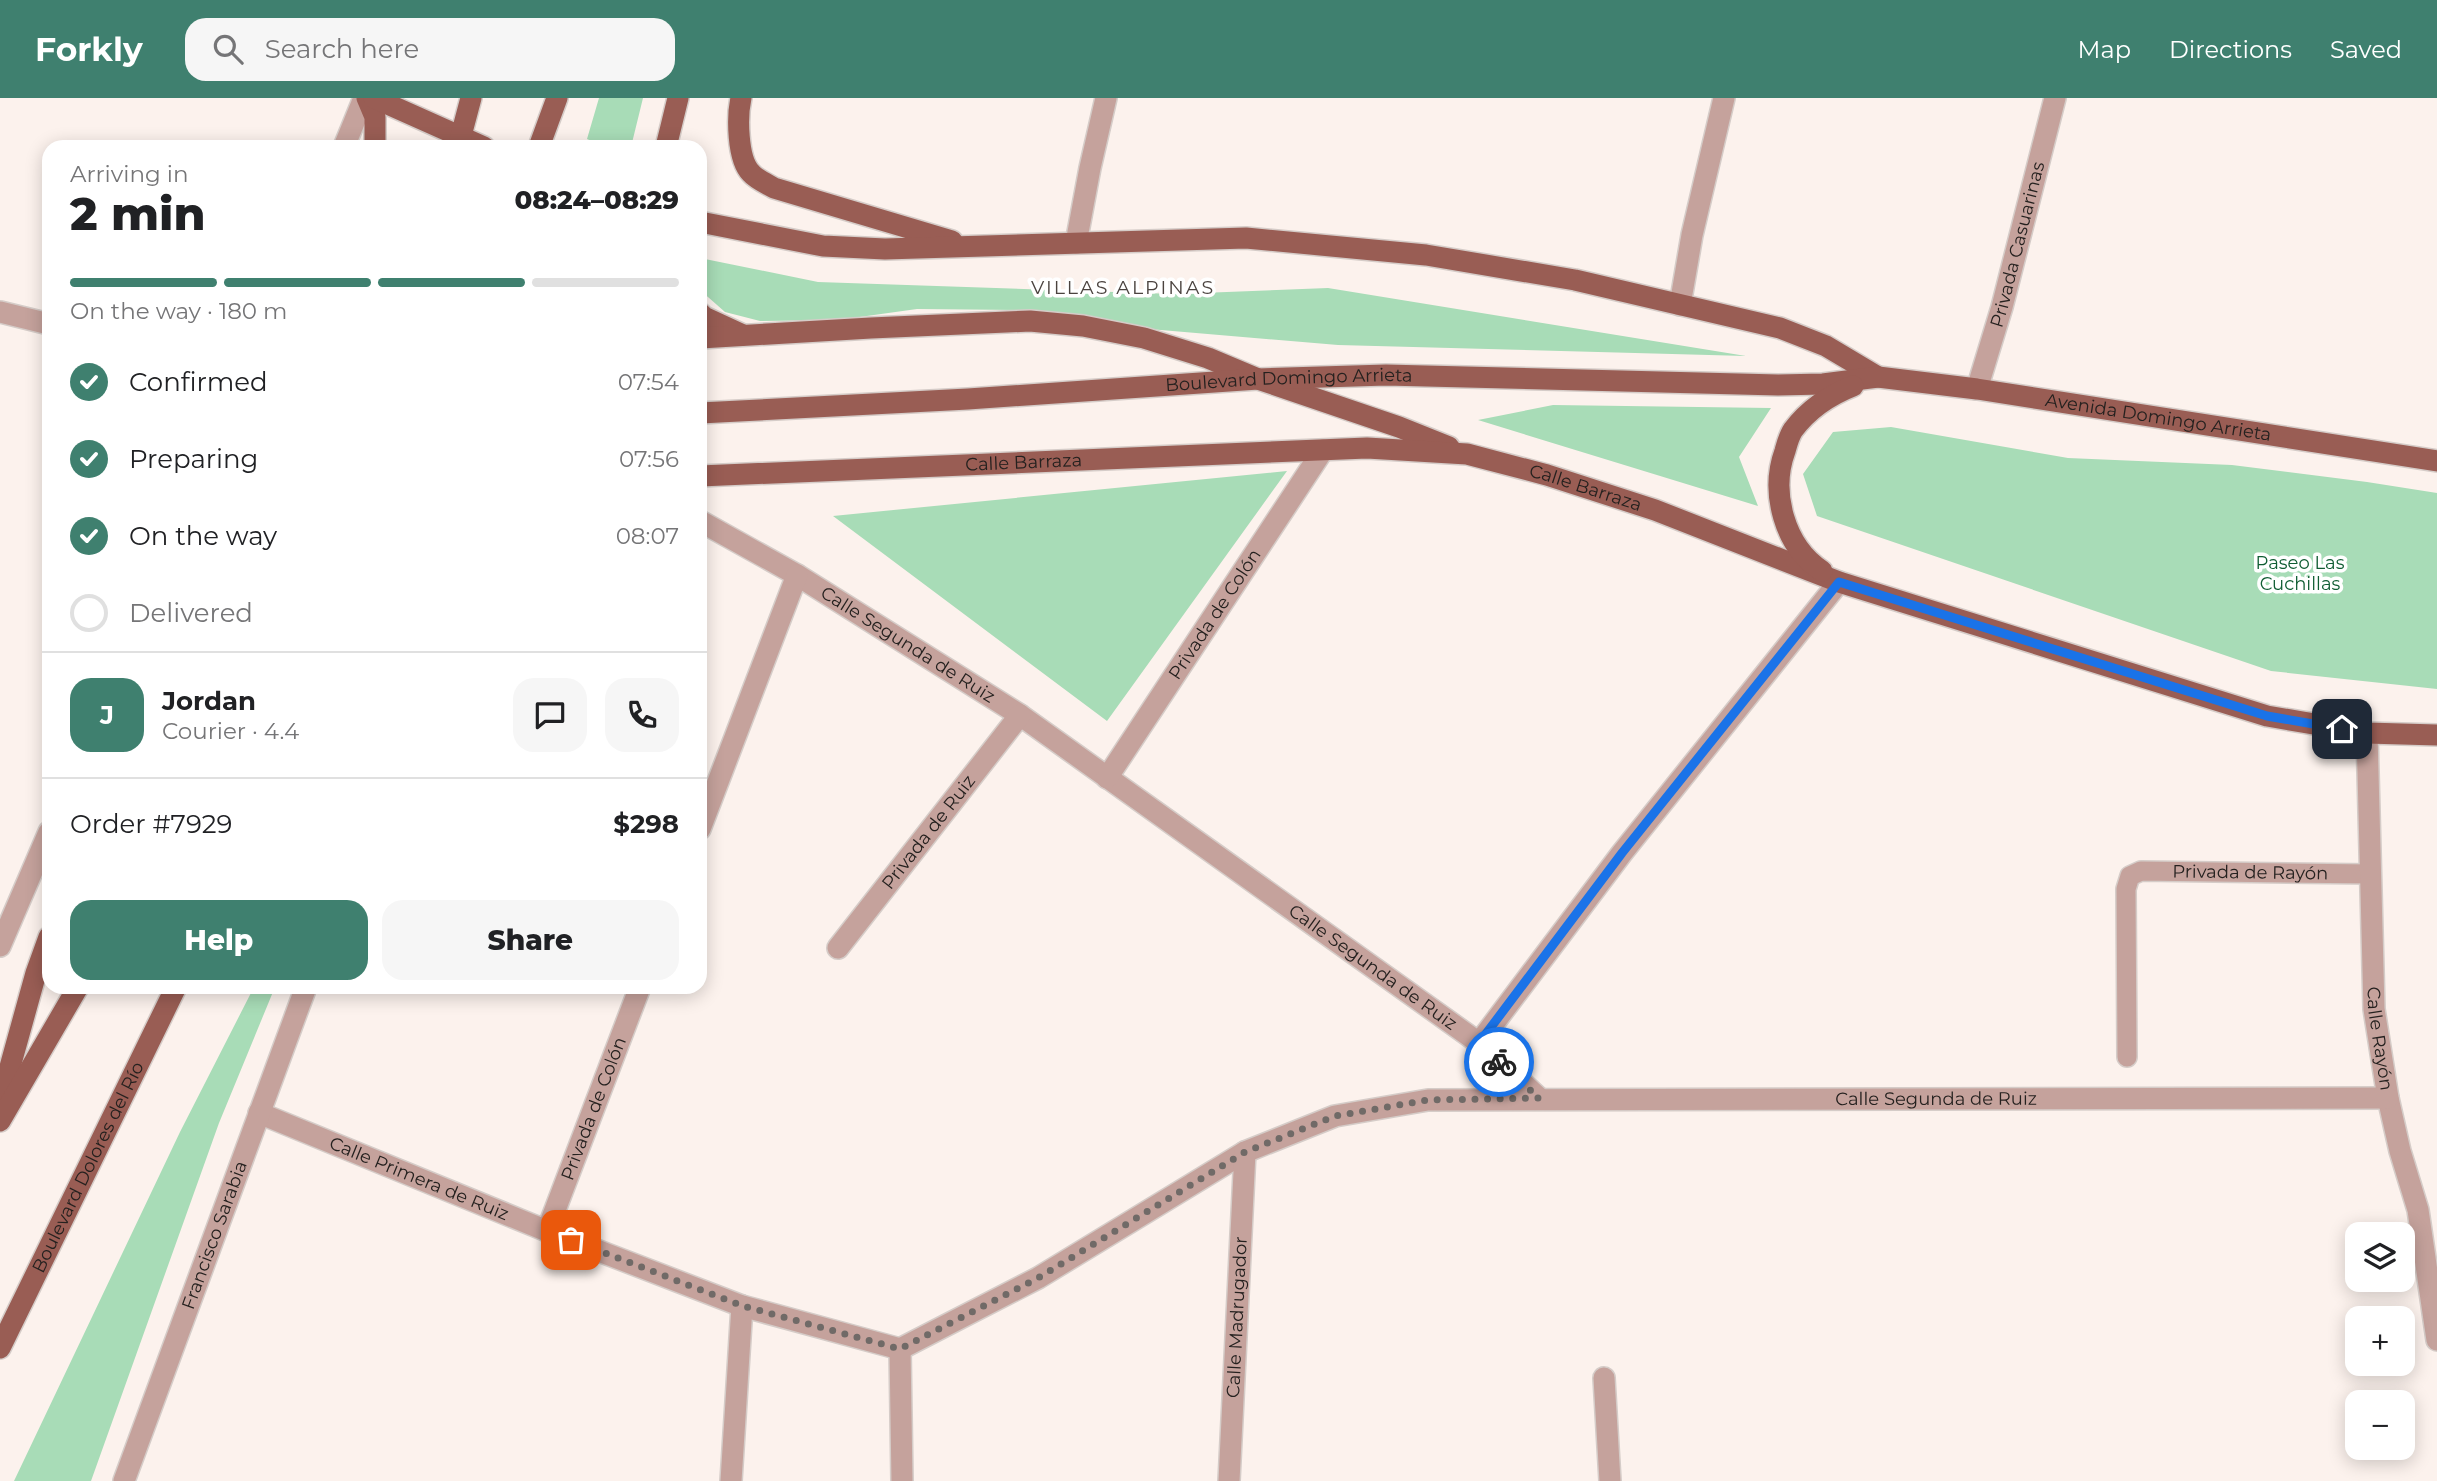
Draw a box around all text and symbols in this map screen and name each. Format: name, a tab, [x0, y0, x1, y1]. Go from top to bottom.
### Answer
search box	[185, 18, 675, 81]
text: Forkly	[35, 29, 143, 69]
icon: search	[209, 30, 247, 68]
text: Search here	[265, 33, 419, 65]
text: Map	[2078, 35, 2131, 64]
text: Directions	[2169, 35, 2292, 64]
text: Saved	[2330, 35, 2402, 64]
street label: Privada Casuarinas	[1985, 159, 2049, 330]
text: Arriving in	[70, 160, 189, 188]
text: 08:24–08:29	[514, 184, 679, 216]
text: 2 min	[70, 185, 205, 242]
district label: VILLAS ALPINAS	[1031, 276, 1215, 299]
text: On the way · 180 m	[70, 297, 288, 325]
icon: check	[70, 363, 108, 401]
street label: Boulevard Domingo Arrieta	[1165, 364, 1413, 396]
text: Confirmed	[129, 366, 268, 398]
text: 07:54	[618, 368, 679, 396]
street label: Avenida Domingo Arrieta	[2044, 389, 2273, 446]
icon: check	[70, 440, 108, 478]
text: Preparing	[129, 443, 258, 475]
text: 07:56	[619, 445, 679, 473]
street label: Calle Barraza	[965, 449, 1083, 476]
street label: Calle Barraza	[1527, 460, 1644, 516]
icon: check	[70, 517, 108, 555]
text: On the way	[129, 520, 277, 552]
text: 08:07	[616, 522, 679, 550]
street label: Privada de Colón	[1164, 545, 1266, 684]
park label: Paseo Las Cuchillas	[2256, 552, 2345, 595]
street label: Calle Segunda de Ruiz	[817, 582, 999, 708]
text: Delivered	[129, 597, 253, 629]
button: chat	[513, 678, 587, 752]
button: phone	[605, 678, 679, 752]
text: Jordan	[162, 685, 256, 717]
text: J	[100, 699, 114, 731]
pin	[2312, 699, 2372, 759]
icon: home	[2323, 710, 2361, 748]
text: Courier · 4.4	[162, 717, 299, 745]
street label: Privada de Ruiz	[877, 771, 980, 894]
text: Order #7929	[70, 808, 232, 840]
text: $298	[613, 808, 679, 840]
street label: Privada de Rayón	[2172, 860, 2328, 884]
button: Help	[70, 900, 368, 980]
button: Share	[382, 900, 679, 980]
street label: Calle Segunda de Ruiz	[1284, 900, 1461, 1035]
street label: Calle Rayón	[2362, 986, 2398, 1092]
courier	[1464, 1027, 1534, 1097]
street label: Privada de Colón	[556, 1034, 631, 1183]
icon: bike	[1480, 1043, 1518, 1081]
street label: Boulevard Dolores del Río	[27, 1058, 149, 1276]
street label: Calle Segunda de Ruiz	[1835, 1088, 2037, 1110]
street label: Calle Primera de Ruiz	[326, 1132, 512, 1225]
street label: Francisco Sarabia	[177, 1158, 252, 1312]
pin	[541, 1210, 601, 1270]
icon: bag	[552, 1221, 590, 1259]
map controls	[2345, 1222, 2415, 1460]
button: layers	[2345, 1222, 2415, 1292]
street label: Calle Madrugador	[1222, 1236, 1252, 1398]
button: +	[2345, 1306, 2415, 1376]
button: −	[2345, 1390, 2415, 1460]

